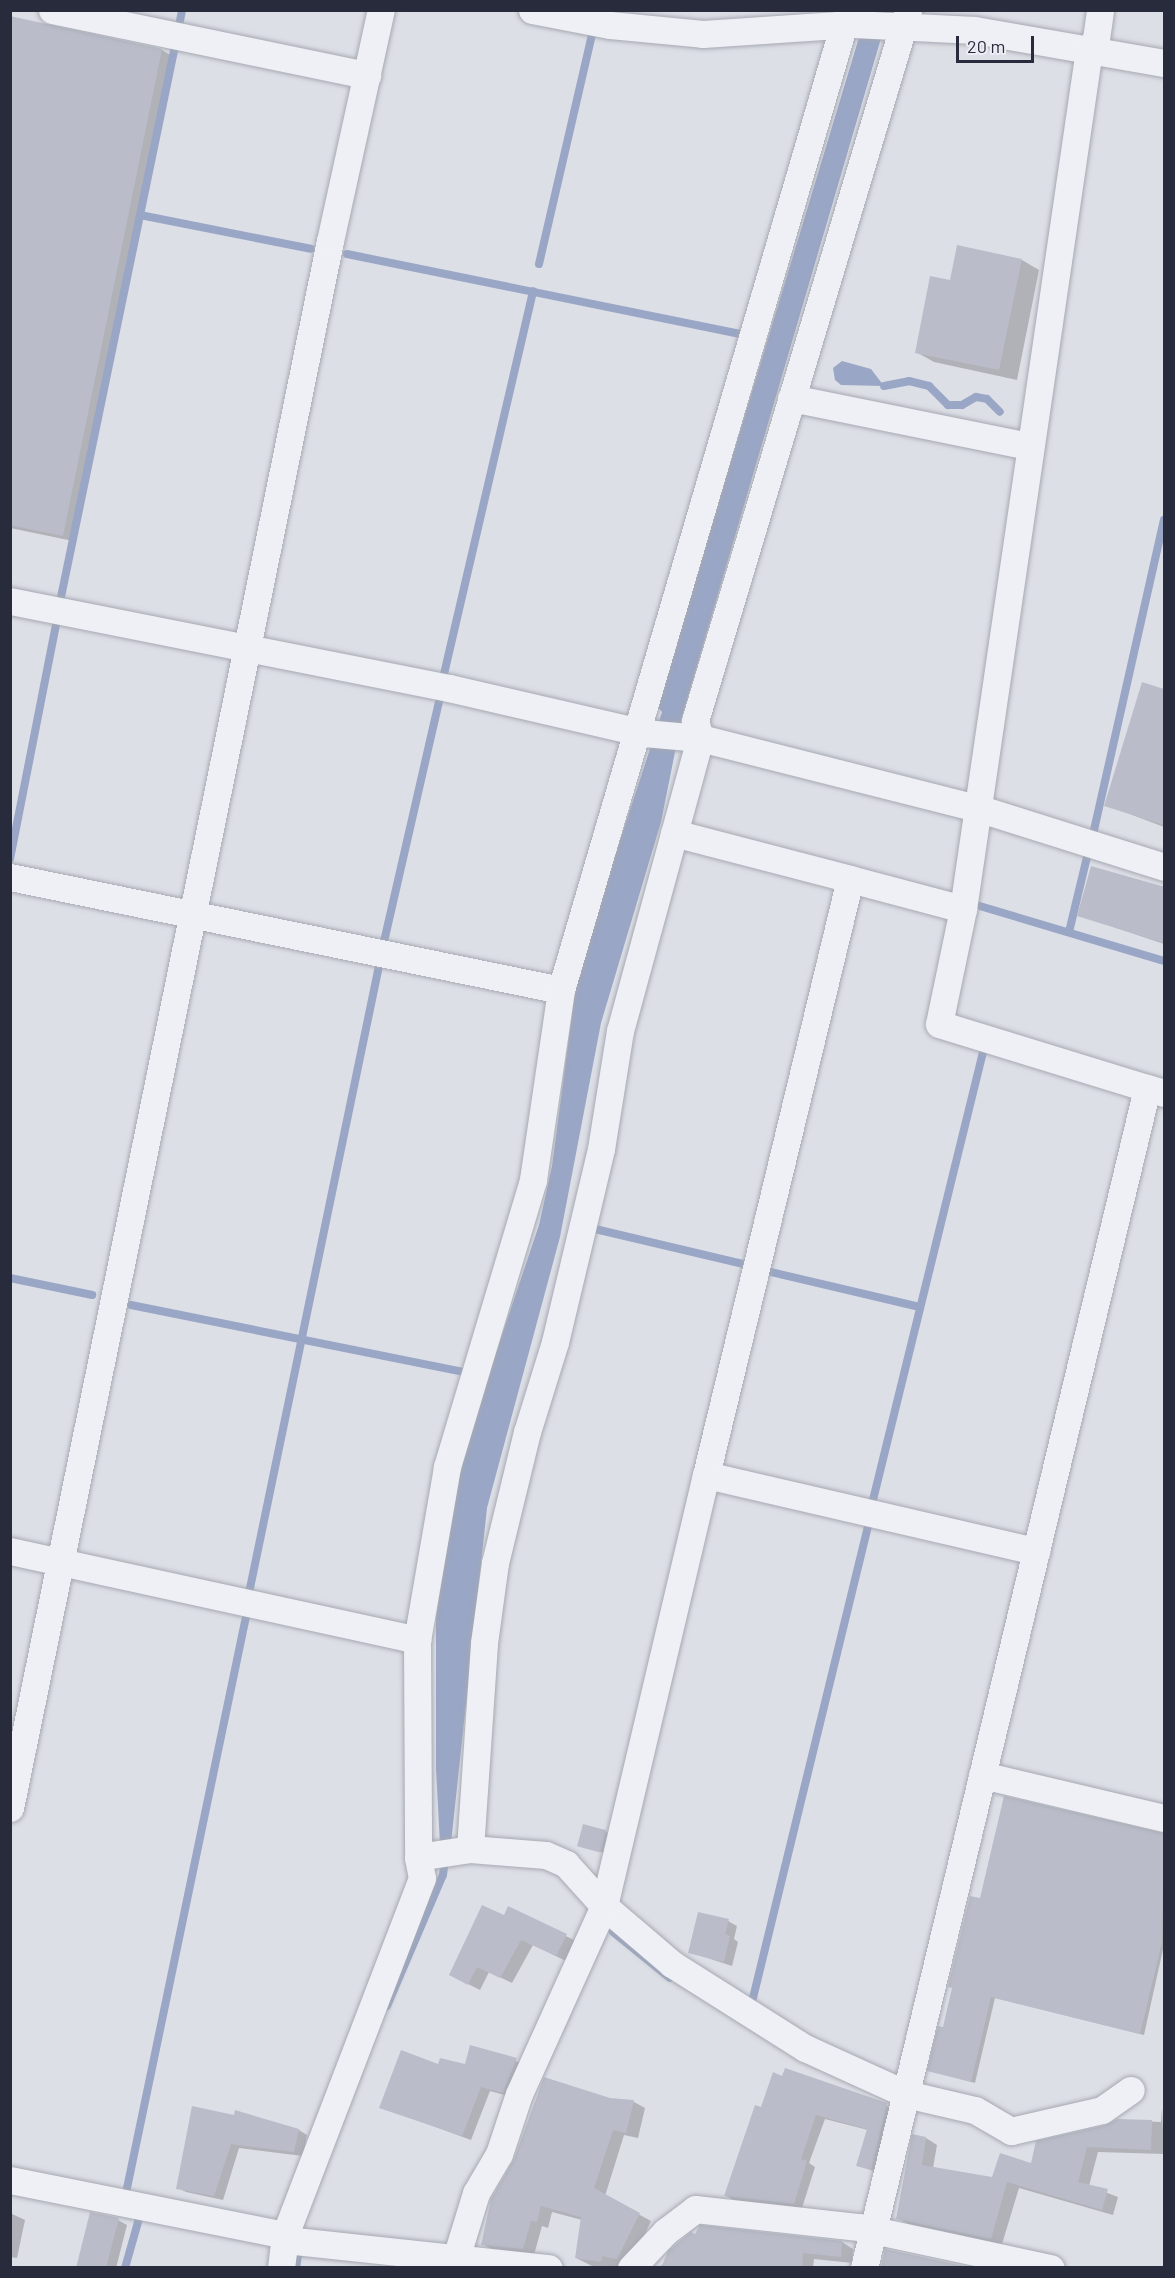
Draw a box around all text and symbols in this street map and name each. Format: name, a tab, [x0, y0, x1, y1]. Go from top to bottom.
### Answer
scale bar	[959, 24, 1037, 62]
text: 20 m	[967, 35, 1005, 57]

